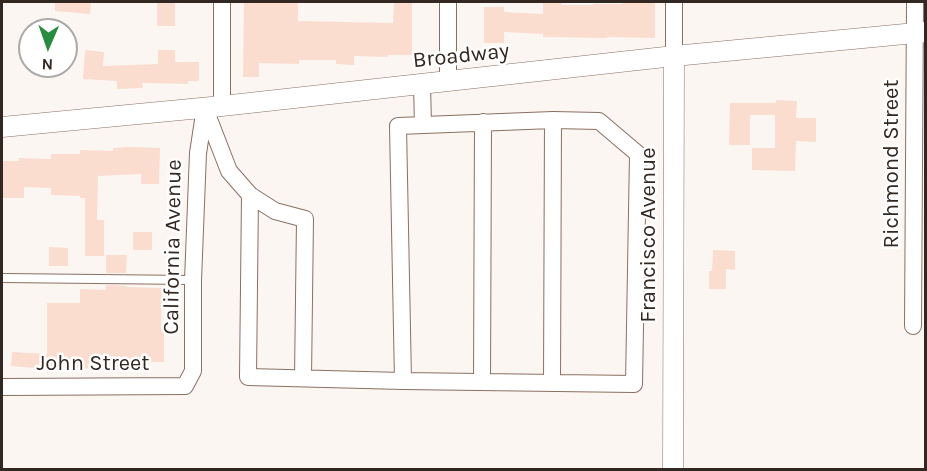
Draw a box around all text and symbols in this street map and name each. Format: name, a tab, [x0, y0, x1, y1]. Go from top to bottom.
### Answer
north arrow	[18, 18, 78, 78]
street label: Broadway	[411, 38, 511, 74]
text: N	[41, 55, 54, 74]
street label: Richmond Street	[879, 79, 905, 249]
street label: Francisco Avenue	[636, 147, 662, 323]
street label: California Avenue	[158, 159, 188, 335]
street label: John Street	[36, 351, 150, 377]

